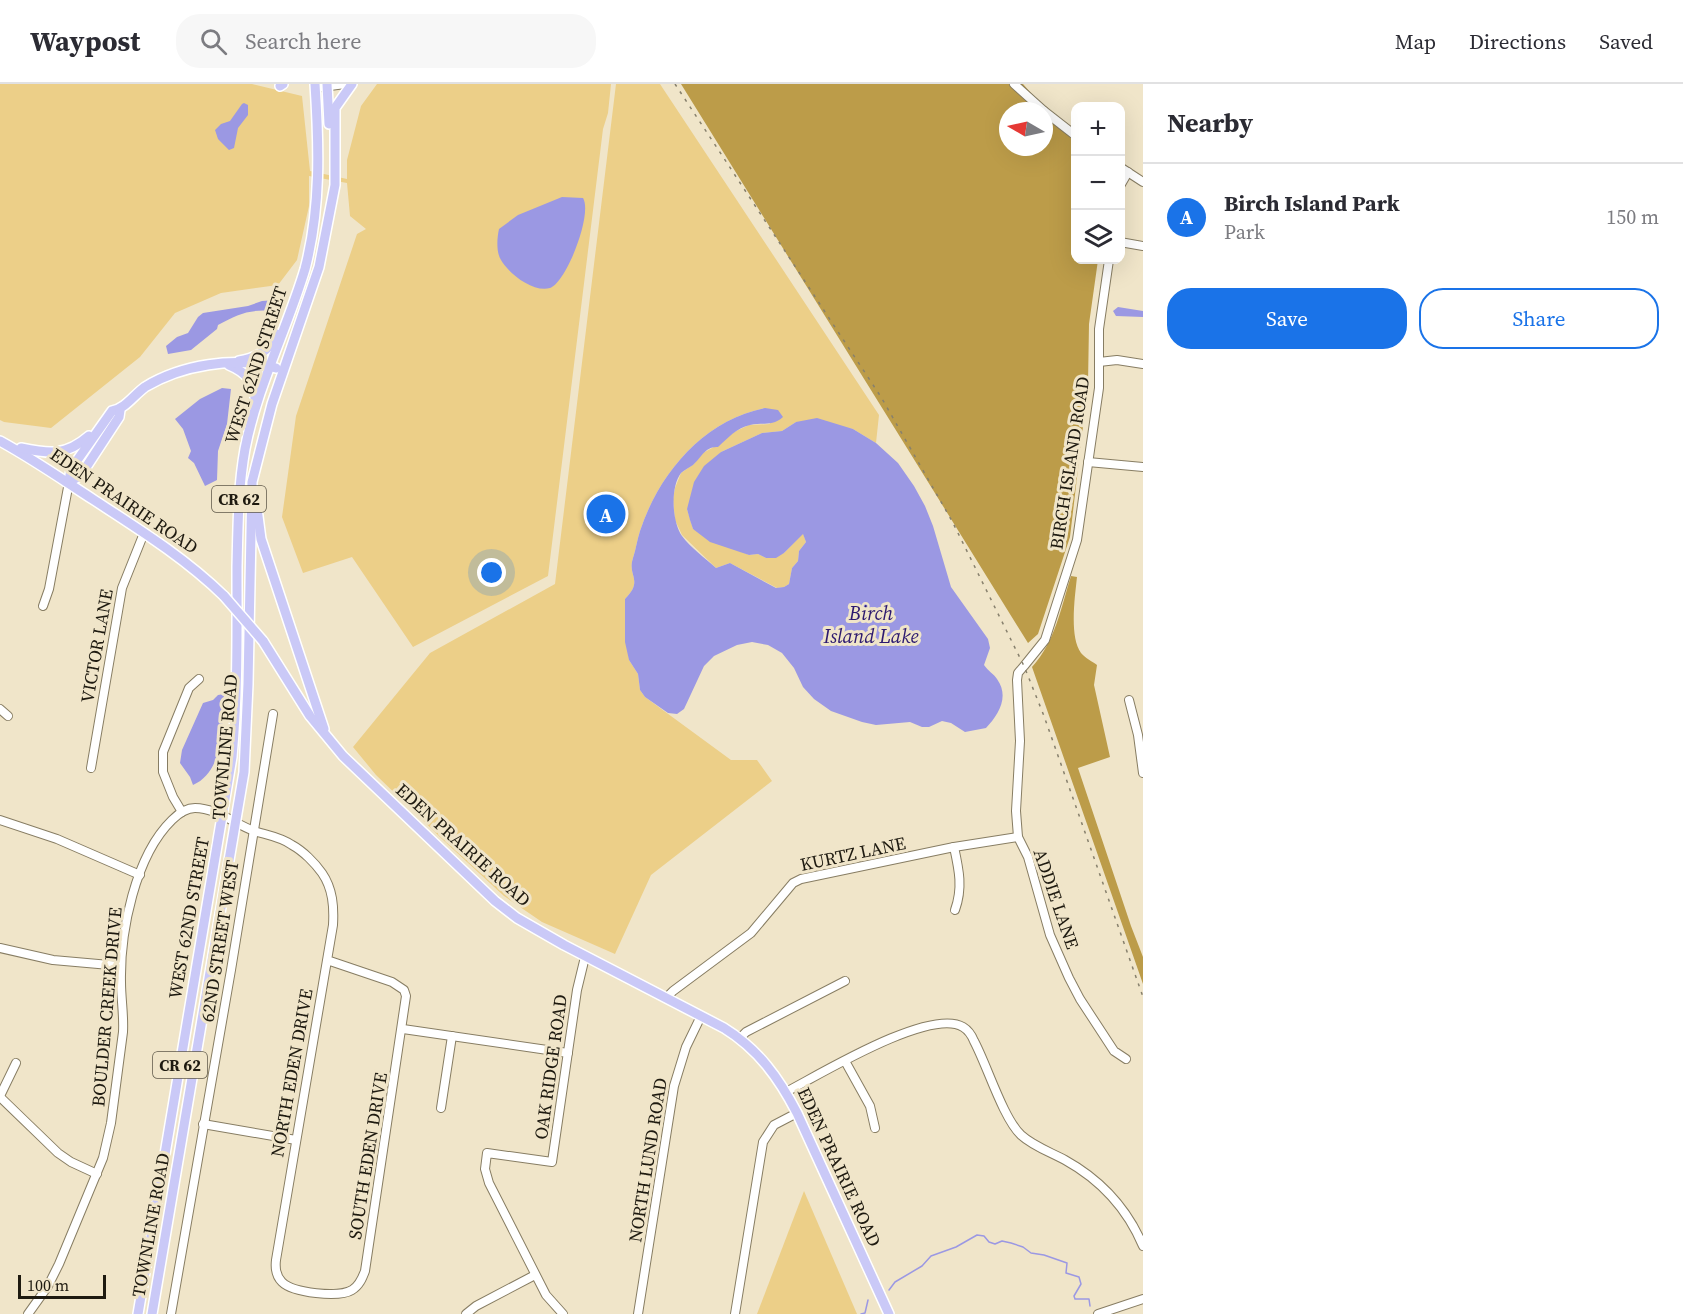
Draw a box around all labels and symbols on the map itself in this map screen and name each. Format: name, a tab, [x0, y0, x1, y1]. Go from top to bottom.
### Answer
north arrow	[999, 102, 1053, 156]
street label: WEST 62ND STREET	[218, 283, 293, 447]
street label: BIRCH ISLAND ROAD	[1043, 375, 1096, 551]
street label: EDEN PRAIRIE ROAD	[45, 442, 203, 559]
road number: CR 62	[212, 486, 266, 512]
pin: A	[586, 492, 626, 536]
your location	[477, 558, 506, 587]
street label: VICTOR LANE	[74, 587, 119, 705]
water label: Birch Island Lake	[822, 599, 919, 650]
street label: TOWNLINE ROAD	[206, 673, 243, 821]
street label: EDEN PRAIRIE ROAD	[390, 777, 536, 912]
street label: KURTZ LANE	[798, 830, 908, 877]
street label: WEST 62ND STREET	[162, 835, 215, 1001]
street label: ADDIE LANE	[1028, 845, 1085, 952]
street label: 62ND STREET WEST	[194, 858, 245, 1024]
street label: BOULDER CREEK DRIVE	[85, 906, 128, 1108]
street label: NORTH EDEN DRIVE	[264, 987, 319, 1159]
street label: OAK RIDGE ROAD	[528, 993, 573, 1141]
road number: CR 62	[153, 1052, 207, 1078]
street label: SOUTH EDEN DRIVE	[342, 1070, 393, 1241]
street label: NORTH LUND ROAD	[622, 1076, 673, 1244]
street label: EDEN PRAIRIE ROAD	[791, 1083, 887, 1251]
street label: TOWNLINE ROAD	[126, 1151, 176, 1299]
scale bar	[18, 1272, 106, 1300]

